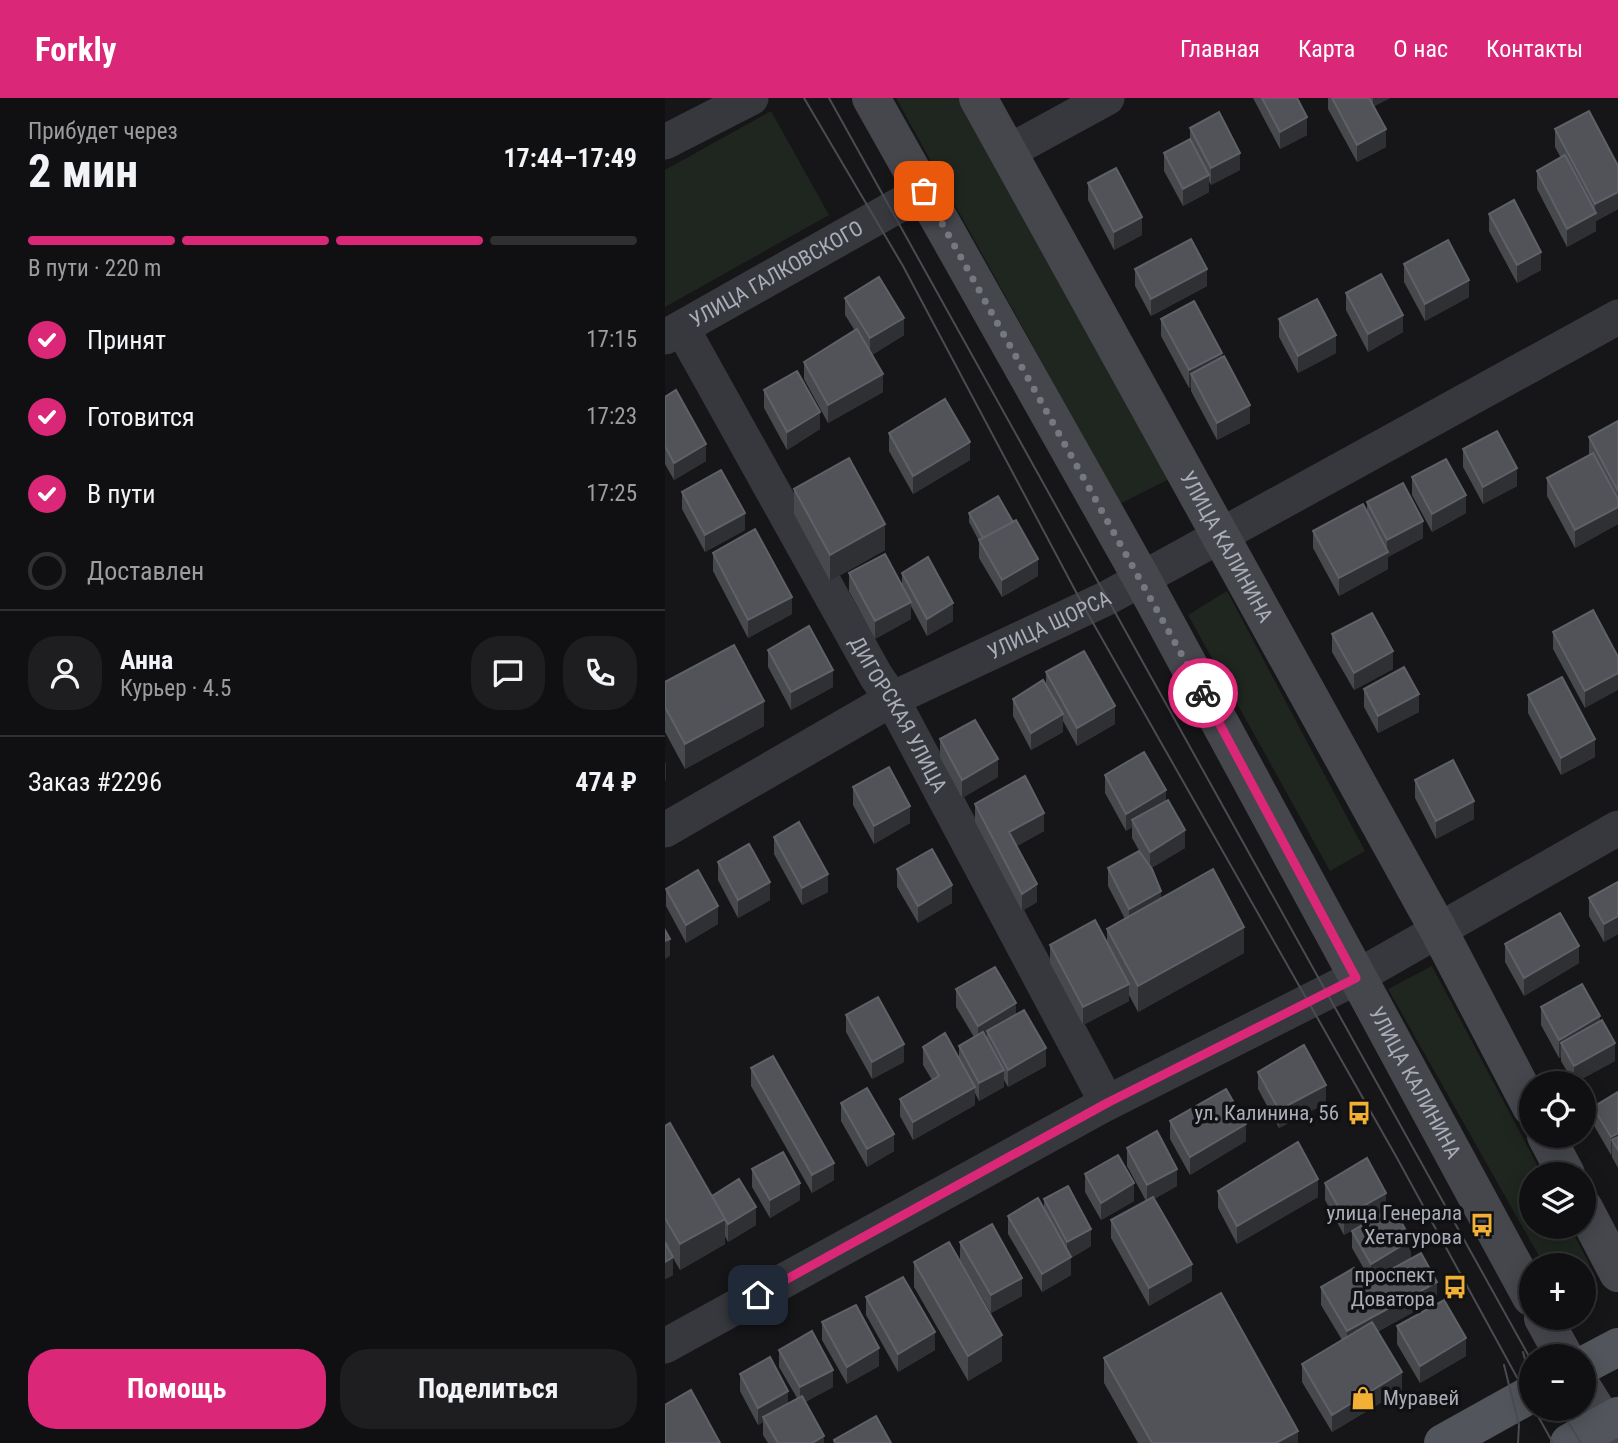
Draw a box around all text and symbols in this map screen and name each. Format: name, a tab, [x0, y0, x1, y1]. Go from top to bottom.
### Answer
text: Forkly	[35, 30, 117, 69]
text: Главная	[1180, 35, 1260, 63]
text: Карта	[1298, 35, 1355, 63]
text: О нас	[1393, 35, 1448, 63]
text: Контакты	[1486, 35, 1583, 63]
text: Прибудет через	[28, 118, 178, 145]
text: 17:44–17:49	[503, 143, 637, 173]
text: 2 мин	[28, 144, 138, 198]
pin	[894, 161, 954, 221]
icon: bag	[905, 172, 943, 210]
street label: УЛИЦА ГАЛКОВСКОГО	[686, 216, 867, 332]
text: В пути · 220 m	[28, 255, 161, 282]
icon: check	[28, 321, 66, 359]
text: Принят	[87, 325, 166, 355]
text: 17:15	[586, 326, 637, 353]
icon: check	[28, 398, 66, 436]
text: Готовится	[87, 402, 195, 432]
text: 17:23	[586, 403, 637, 430]
street label: УЛИЦА КАЛИНИНА	[1175, 467, 1278, 627]
icon: check	[28, 475, 66, 513]
text: В пути	[87, 479, 156, 509]
text: 17:25	[586, 480, 637, 507]
text: Доставлен	[87, 556, 204, 586]
street label: УЛИЦА ЩОРСА	[984, 586, 1115, 664]
street label: ДИГОРСКАЯ УЛИЦА	[844, 632, 952, 797]
button: person	[28, 636, 102, 710]
button: chat	[471, 636, 545, 710]
button: phone	[563, 636, 637, 710]
text: Анна	[120, 645, 173, 675]
courier	[1168, 658, 1238, 728]
icon: bike	[1184, 674, 1222, 712]
text: Курьер · 4.5	[120, 675, 231, 702]
text: Заказ #2296	[28, 767, 162, 797]
text: 474 ₽	[575, 767, 637, 797]
street label: УЛИЦА КАЛИНИНА	[1364, 1003, 1466, 1163]
map controls	[1519, 1071, 1596, 1421]
button: locate	[1519, 1071, 1596, 1148]
bus stop icon: ул. Калинина, 56	[1345, 1099, 1373, 1127]
place label: ул. Калинина, 56	[1195, 1101, 1339, 1125]
button: layers	[1519, 1162, 1596, 1239]
place label: улица Генерала Хетагурова	[1326, 1201, 1462, 1249]
bus stop icon: улица Генерала Хетагурова	[1468, 1211, 1496, 1239]
button: +	[1519, 1253, 1596, 1330]
place label: проспект Доватора	[1351, 1263, 1435, 1311]
pin	[728, 1265, 788, 1325]
bus stop icon: проспект Доватора	[1441, 1273, 1469, 1301]
icon: home	[739, 1276, 777, 1314]
button: −	[1519, 1344, 1596, 1421]
button: Помощь	[28, 1349, 326, 1429]
button: Поделиться	[340, 1349, 637, 1429]
shop icon: Муравей	[1349, 1384, 1377, 1412]
place label: Муравей	[1383, 1386, 1459, 1410]

